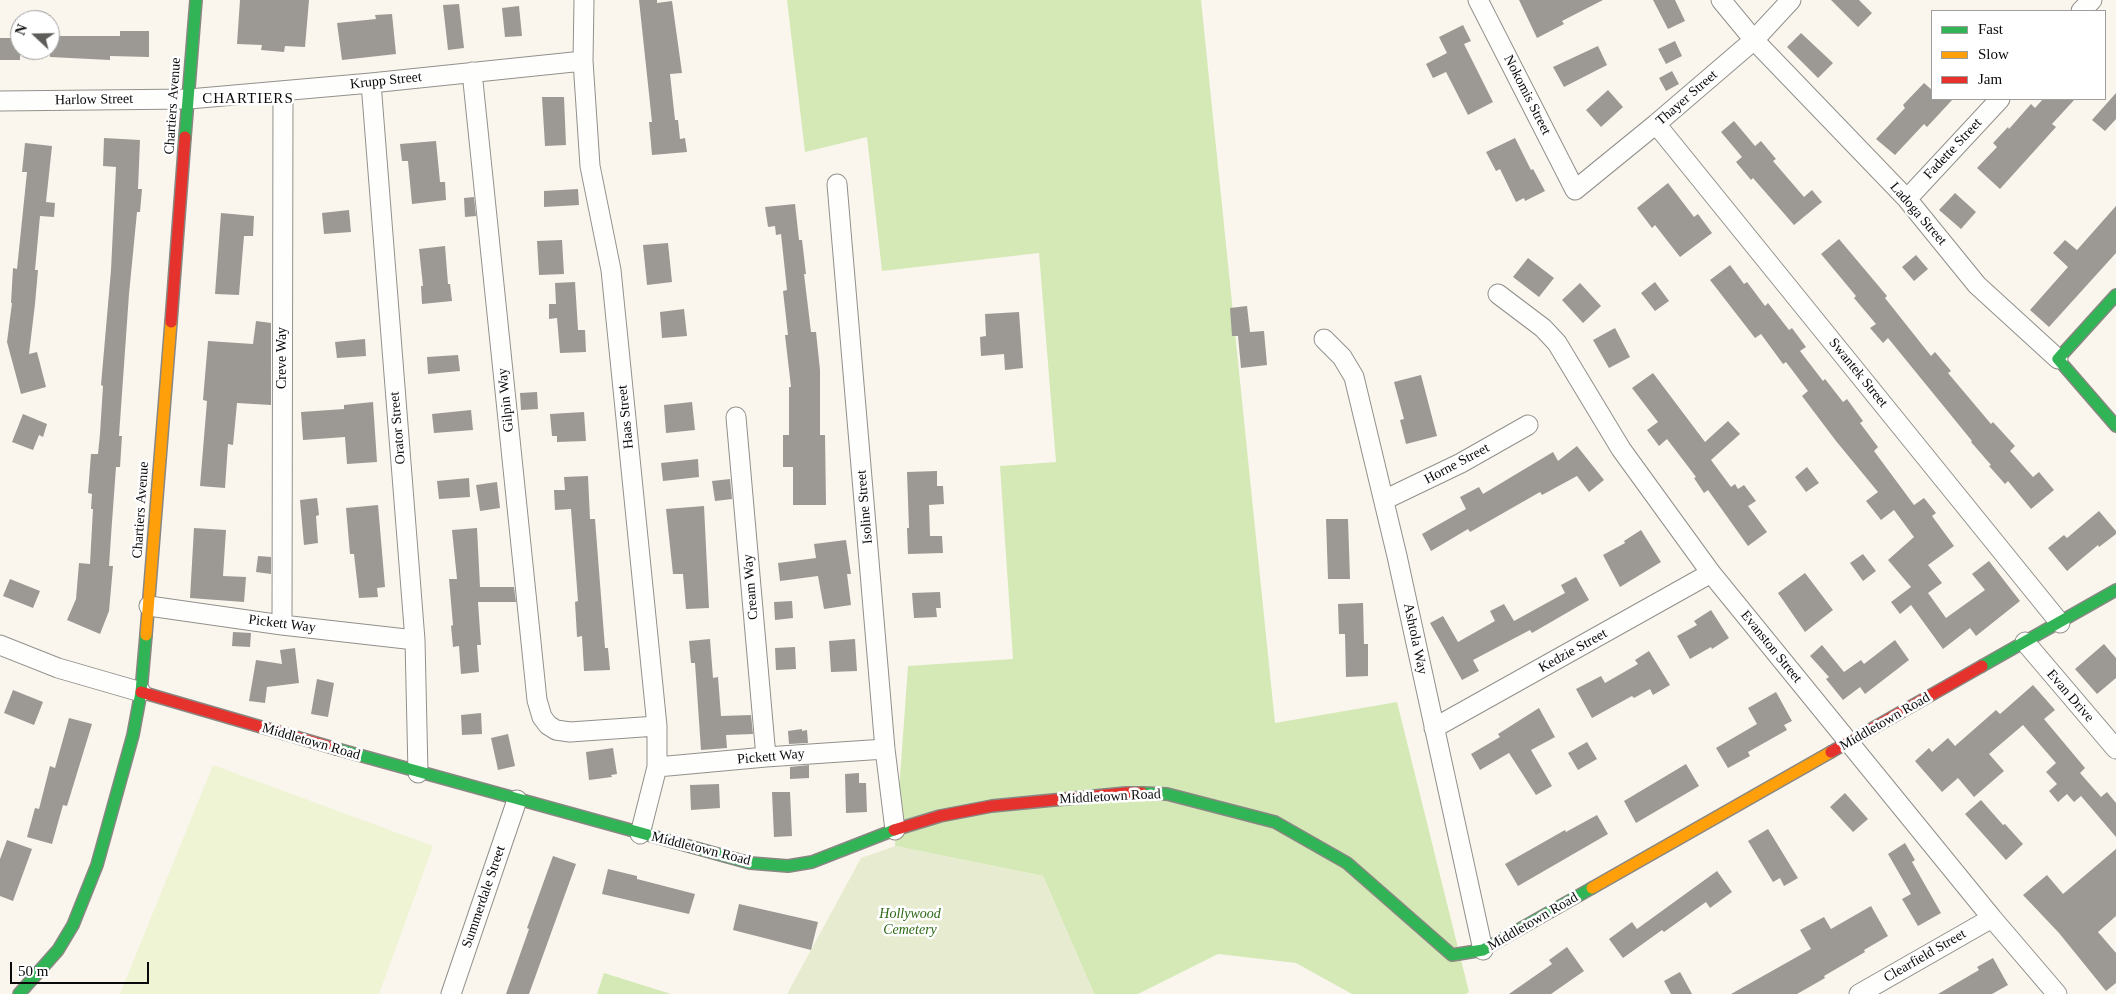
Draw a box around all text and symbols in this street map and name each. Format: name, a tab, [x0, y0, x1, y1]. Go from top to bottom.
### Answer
north arrow	[10, 10, 60, 60]
legend	[1931, 10, 2106, 100]
text: Fast	[1978, 21, 2003, 37]
text: N	[13, 22, 30, 37]
text: Slow	[1978, 46, 2009, 62]
street label: Nokomis Street	[1500, 52, 1554, 138]
street label: Chartiers Avenue	[161, 57, 185, 155]
street label: Thayer Street	[1653, 67, 1721, 129]
street label: Krupp Street	[349, 69, 423, 93]
text: Jam	[1978, 71, 2002, 87]
district label: CHARTIERS	[201, 90, 295, 108]
street label: Harlow Street	[55, 91, 133, 109]
street label: Fadette Street	[1920, 115, 1986, 183]
street label: Ladoga Street	[1886, 179, 1950, 249]
street label: Creve Way	[274, 327, 290, 389]
street label: Swantek Street	[1825, 335, 1891, 411]
street label: Gilpin Way	[494, 367, 518, 433]
street label: Haas Street	[614, 384, 638, 450]
street label: Orator Street	[386, 391, 410, 465]
street label: Horne Street	[1422, 440, 1492, 488]
street label: Chartiers Avenue	[129, 461, 153, 559]
street label: Isoline Street	[853, 469, 877, 545]
street label: Cream Way	[740, 553, 762, 621]
street label: Ashtola Way	[1399, 602, 1431, 676]
street label: Evanston Street	[1737, 607, 1805, 687]
street label: Pickett Way	[247, 612, 317, 636]
street label: Kedzie Street	[1536, 625, 1610, 677]
street label: Evan Drive	[2043, 666, 2097, 726]
street label: Middletown Road	[1837, 689, 1933, 755]
street label: Middletown Road	[260, 720, 362, 764]
street label: Pickett Way	[737, 746, 805, 768]
street label: Middletown Road	[1059, 786, 1161, 808]
street label: Middletown Road	[650, 829, 752, 869]
street label: Summerdale Street	[459, 844, 509, 950]
street label: Middletown Road	[1485, 889, 1581, 955]
park label: Hollywood Cemetery	[879, 906, 941, 939]
street label: Clearfield Street	[1881, 926, 1969, 986]
scale bar	[12, 952, 151, 984]
text: 50 m	[18, 963, 48, 979]

